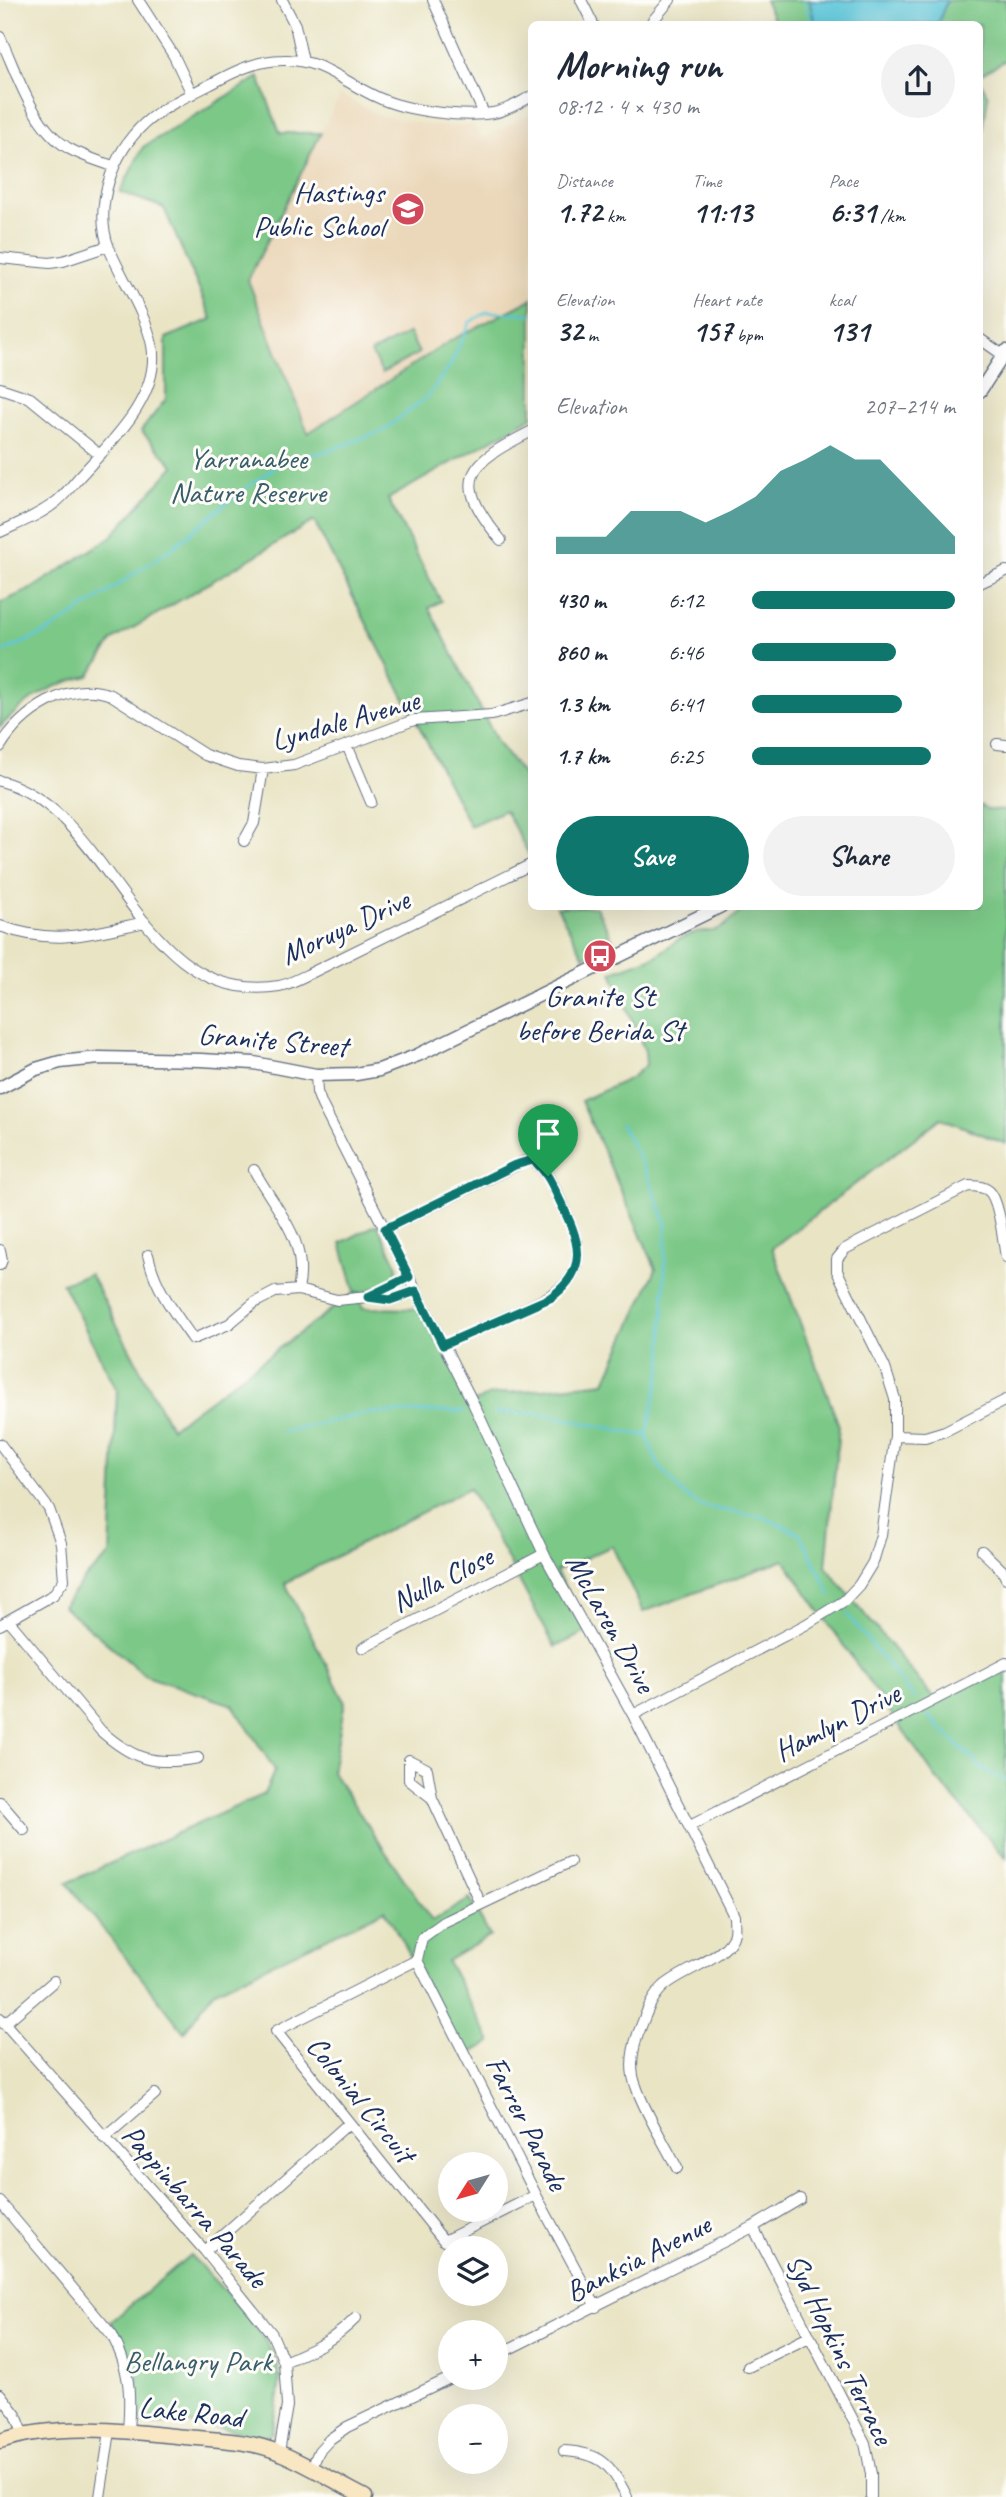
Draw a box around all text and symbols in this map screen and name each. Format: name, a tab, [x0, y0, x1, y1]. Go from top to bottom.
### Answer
text: Morning run	[556, 42, 722, 89]
button: share	[881, 44, 955, 118]
text: 08:12 · 4 × 430 m	[556, 92, 699, 121]
text: Distance	[556, 169, 613, 193]
text: Time	[692, 169, 721, 193]
text: Pace	[829, 169, 858, 193]
place label: Hastings Public School	[254, 173, 389, 245]
school or university icon: Hastings Public School	[389, 190, 427, 228]
text: 1.72	[556, 193, 602, 231]
text: 11:13	[692, 193, 752, 231]
text: 6:31	[829, 193, 876, 231]
text: km	[602, 204, 626, 228]
text: /km	[876, 204, 905, 228]
text: Elevation	[556, 288, 614, 312]
text: Heart rate	[692, 288, 762, 312]
text: kcal	[829, 288, 854, 312]
text: 32	[556, 312, 583, 350]
text: 157	[692, 312, 732, 350]
text: 131	[829, 312, 869, 350]
text: m	[583, 323, 598, 347]
text: bpm	[732, 323, 763, 347]
text: Elevation	[556, 392, 627, 421]
text: 207–214 m	[864, 392, 955, 421]
park label: Yarranabee Nature Reserve	[170, 439, 328, 511]
text: 430 m	[556, 586, 606, 615]
text: 6:12	[668, 586, 704, 615]
text: 860 m	[556, 638, 606, 667]
text: 6:46	[668, 638, 704, 667]
street label: Lyndale Avenue	[267, 680, 425, 759]
text: 1.3 km	[556, 690, 610, 719]
text: 6:41	[668, 690, 704, 719]
text: 1.7 km	[556, 742, 609, 771]
text: 6:25	[668, 742, 704, 771]
button: Save	[556, 816, 749, 896]
button: Share	[763, 816, 955, 896]
street label: Moruya Drive	[275, 880, 417, 973]
bus stop icon: Granite St before Berida St	[581, 937, 619, 975]
place label: Granite St before Berida St	[516, 977, 688, 1049]
street label: Granite Street	[197, 1015, 353, 1066]
pin	[518, 1104, 578, 1176]
icon: arrive	[529, 1115, 567, 1153]
street label: Nulla Close	[385, 1536, 501, 1621]
street label: McLaren Drive	[557, 1547, 666, 1701]
street label: Hamlyn Drive	[768, 1673, 908, 1770]
street label: Colonial Circuit	[298, 2028, 426, 2173]
street label: Farrer Parade	[477, 2050, 578, 2198]
street label: Pappinbarra Parade	[114, 2117, 278, 2297]
north arrow	[438, 2152, 508, 2222]
map controls	[438, 2152, 508, 2474]
street label: Banksia Avenue	[559, 2204, 719, 2311]
button: layers	[438, 2236, 508, 2306]
street label: Syd Hopkins Terrace	[778, 2248, 903, 2452]
button: +	[438, 2320, 508, 2390]
park label: Bellangry Park	[124, 2342, 274, 2380]
street label: Lake Road	[137, 2388, 249, 2437]
button: −	[438, 2404, 508, 2474]

